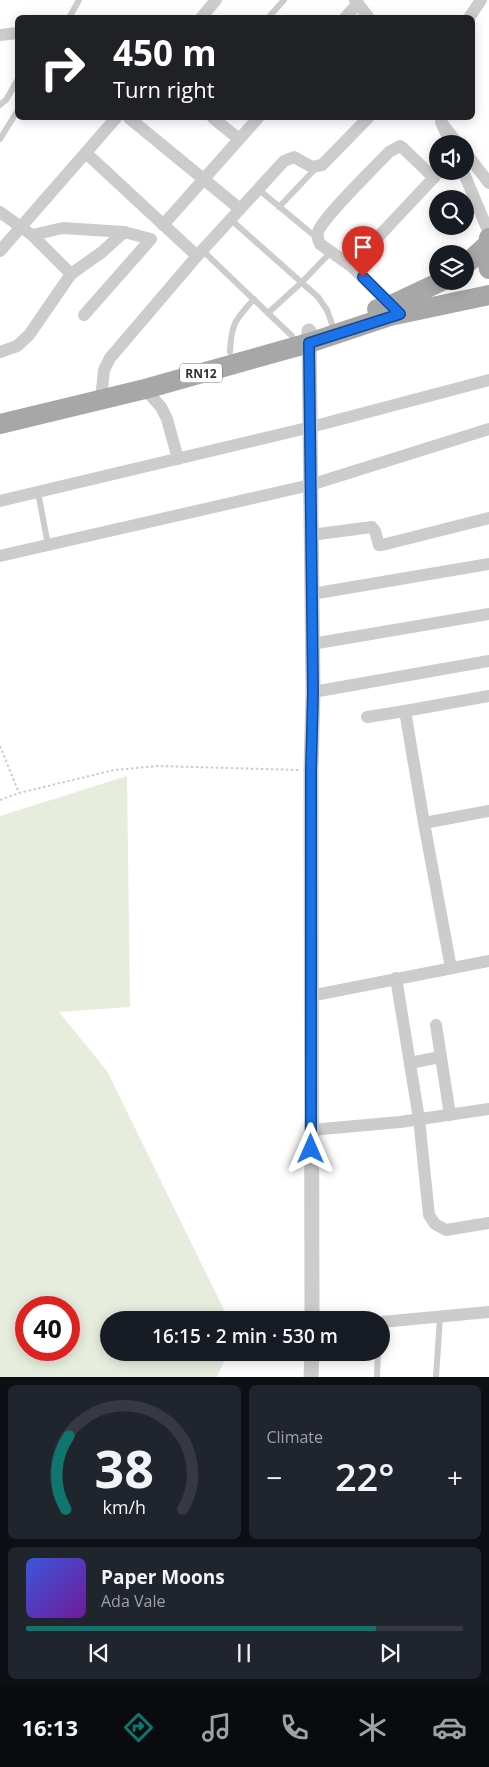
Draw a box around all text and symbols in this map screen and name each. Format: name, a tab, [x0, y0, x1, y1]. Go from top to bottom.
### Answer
text: 450 m	[113, 29, 217, 76]
icon: right	[30, 35, 95, 100]
text: Turn right	[113, 74, 215, 104]
map controls	[429, 135, 474, 290]
button: sound	[429, 135, 474, 180]
button: search	[429, 190, 474, 235]
pin	[342, 226, 384, 277]
icon: arrive	[349, 233, 377, 261]
button: layers	[429, 245, 474, 290]
road number: RN12	[180, 363, 222, 382]
position arrow	[284, 1122, 336, 1174]
speed limit sign: 40	[15, 1296, 80, 1361]
text: 16:15 · 2 min · 530 m	[152, 1323, 338, 1349]
text: Climate	[267, 1426, 323, 1448]
text: 38	[95, 1432, 154, 1503]
text: 22°	[335, 1450, 395, 1502]
text: −	[267, 1458, 283, 1496]
text: +	[447, 1458, 463, 1496]
text: km/h	[103, 1495, 146, 1519]
text: Paper Moons	[101, 1564, 225, 1590]
text: Ada Vale	[101, 1590, 165, 1612]
icon: previous	[85, 1639, 113, 1667]
icon: pause	[230, 1639, 258, 1667]
icon: next	[376, 1639, 404, 1667]
icon: directions	[121, 1710, 156, 1745]
icon: music	[199, 1710, 234, 1745]
icon: phone	[277, 1710, 312, 1745]
icon: climate	[355, 1710, 390, 1745]
icon: car	[432, 1710, 467, 1745]
text: 16:13	[21, 1712, 78, 1742]

